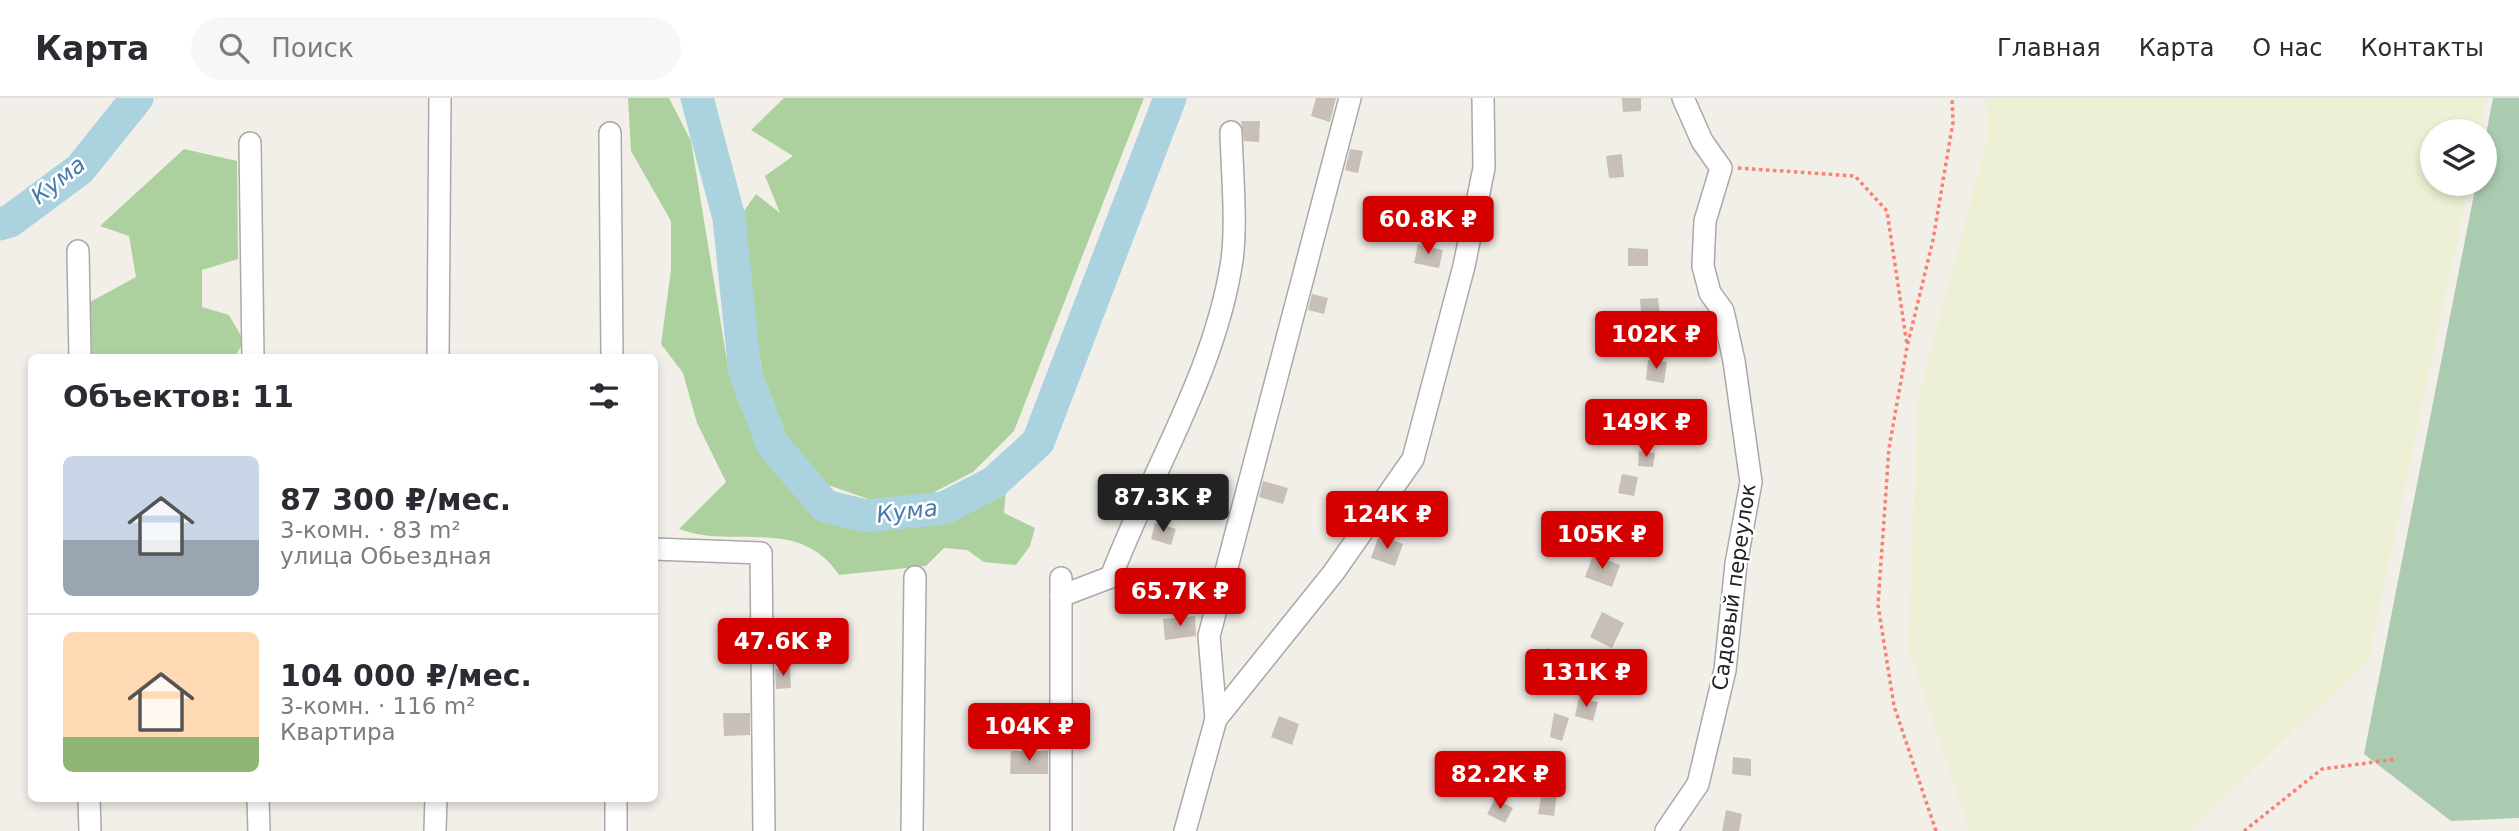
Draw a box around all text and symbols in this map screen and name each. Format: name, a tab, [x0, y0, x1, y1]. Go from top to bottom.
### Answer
search box	[191, 17, 681, 80]
text: Карта	[35, 29, 149, 68]
icon: search	[215, 29, 253, 67]
text: Поиск	[271, 33, 354, 63]
text: Главная	[1997, 34, 2101, 62]
text: Карта	[2139, 34, 2214, 62]
text: О нас	[2252, 34, 2322, 62]
text: Контакты	[2360, 34, 2484, 62]
map controls	[2420, 119, 2497, 196]
button: layers	[2420, 119, 2497, 196]
water label: Кума	[26, 151, 90, 209]
pin: 60.8K ₽	[1363, 197, 1493, 256]
text: 60.8K ₽	[1379, 206, 1477, 232]
pin: 102K ₽	[1599, 312, 1713, 371]
text: 102K ₽	[1611, 321, 1701, 347]
icon: filters	[585, 377, 623, 415]
text: Объектов: 11	[63, 379, 294, 414]
pin: 149K ₽	[1589, 400, 1703, 459]
text: 149K ₽	[1601, 409, 1691, 435]
pin: 87.3K ₽	[1098, 474, 1228, 534]
text: 87 300 ₽/мес.	[280, 482, 511, 517]
street label: Садовый переулок	[1708, 482, 1760, 692]
icon: home	[119, 484, 203, 568]
text: 87.3K ₽	[1114, 484, 1212, 510]
pin: 124K ₽	[1330, 491, 1444, 551]
water label: Кума	[875, 494, 939, 528]
text: 124K ₽	[1342, 501, 1432, 527]
pin: 105K ₽	[1545, 512, 1659, 571]
text: 3-комн. · 83 m²	[280, 517, 461, 543]
text: 105K ₽	[1557, 521, 1647, 547]
text: улица Обьездная	[280, 543, 491, 569]
pin: 65.7K ₽	[1115, 568, 1245, 628]
text: 65.7K ₽	[1131, 578, 1229, 604]
pin: 47.6K ₽	[718, 618, 848, 678]
text: 47.6K ₽	[734, 628, 832, 654]
pin: 131K ₽	[1529, 650, 1643, 709]
text: 104 000 ₽/мес.	[280, 658, 532, 693]
text: 131K ₽	[1541, 659, 1631, 685]
icon: home	[119, 660, 203, 744]
text: 3-комн. · 116 m²	[280, 693, 475, 719]
pin: 104K ₽	[972, 704, 1086, 763]
text: 104K ₽	[984, 713, 1074, 739]
text: Квартира	[280, 719, 396, 745]
pin: 82.2K ₽	[1435, 752, 1565, 811]
text: 82.2K ₽	[1451, 761, 1549, 787]

